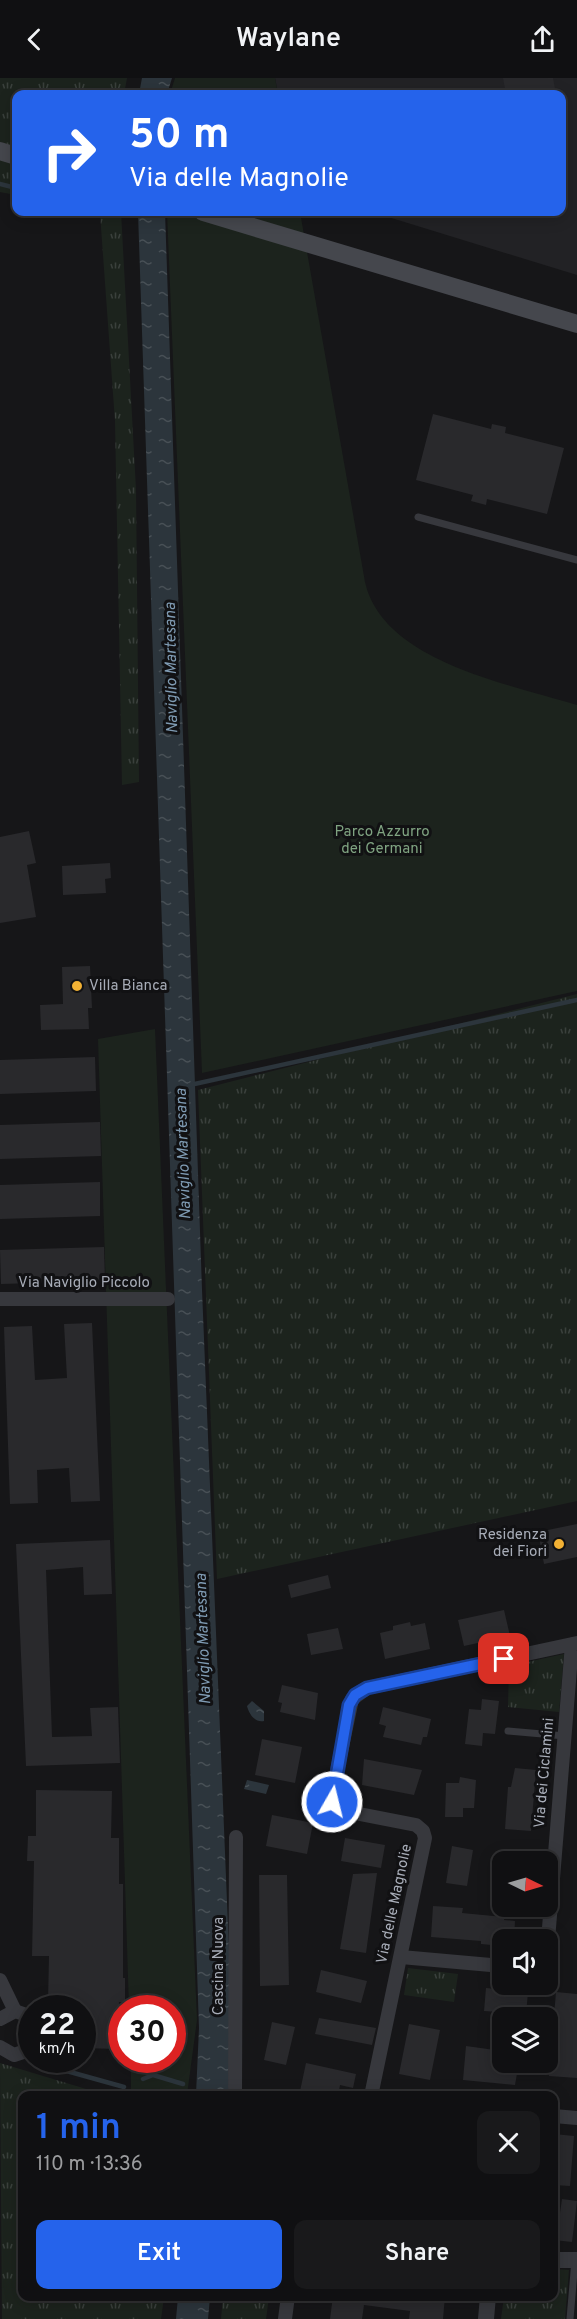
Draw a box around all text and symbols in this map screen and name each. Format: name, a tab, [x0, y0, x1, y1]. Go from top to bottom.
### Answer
text: Waylane	[236, 22, 341, 56]
icon: back	[18, 23, 51, 56]
icon: share	[526, 23, 559, 56]
text: 50 m	[129, 110, 230, 163]
icon: right	[30, 114, 108, 192]
text: Via delle Magnolie	[129, 162, 349, 196]
water label: Naviglio Martesana	[161, 601, 183, 734]
park label: Parco Azzurro dei Germani	[334, 823, 430, 859]
place label: Villa Bianca	[89, 977, 168, 996]
marker: Villa Bianca	[70, 979, 84, 993]
water label: Naviglio Martesana	[172, 1087, 196, 1220]
street label: Via Naviglio Piccolo	[18, 1274, 150, 1293]
place label: Residenza dei Fiori	[478, 1526, 547, 1562]
marker: Residenza dei Fiori	[552, 1537, 566, 1551]
water label: Naviglio Martesana	[192, 1572, 216, 1705]
pin	[478, 1633, 529, 1684]
icon: arrive	[487, 1642, 520, 1675]
street label: Via dei Ciclamini	[531, 1717, 559, 1829]
position arrow	[300, 1770, 364, 1834]
street label: Via delle Magnolie	[373, 1842, 417, 1966]
north arrow	[492, 1851, 558, 1917]
map controls	[492, 1851, 558, 2073]
street label: Cascina Nuova	[210, 1917, 229, 2015]
button: sound	[492, 1929, 558, 1995]
speed limit sign: 30	[108, 1995, 186, 2073]
button: layers	[492, 2007, 558, 2073]
text: 22	[39, 2008, 75, 2045]
text: km/h	[39, 2040, 75, 2059]
text: 1 min	[36, 2106, 121, 2152]
button: close	[477, 2111, 540, 2174]
text: 110 m · 13:36	[36, 2152, 143, 2178]
button: Exit	[36, 2220, 282, 2289]
button: Share	[294, 2220, 540, 2289]

